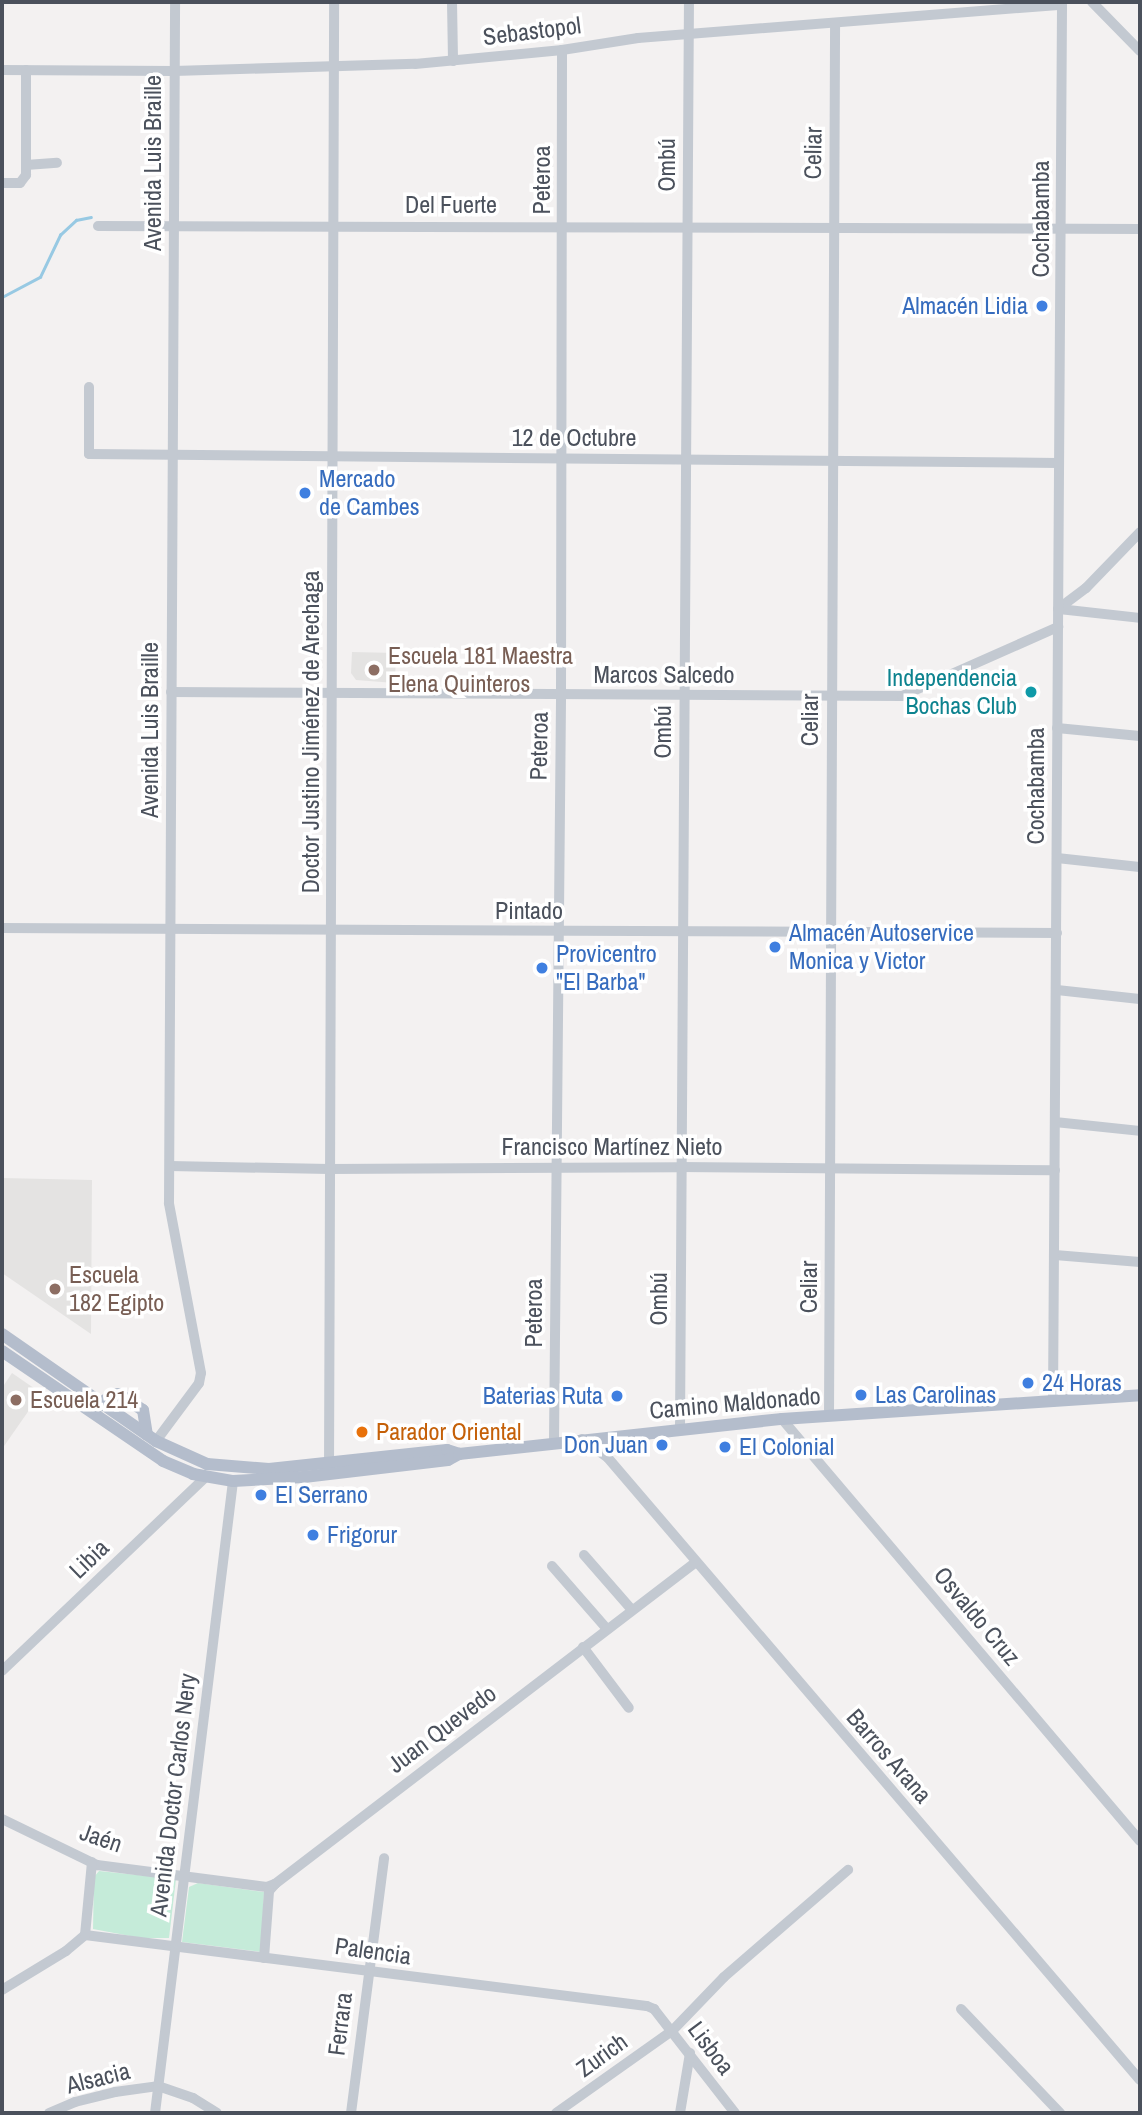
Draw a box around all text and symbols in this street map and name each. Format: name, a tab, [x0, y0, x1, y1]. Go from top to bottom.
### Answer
street label: Sebastopol	[481, 11, 583, 51]
street label: Avenida Luis Braille	[139, 75, 167, 251]
street label: Celiar	[798, 127, 828, 179]
street label: Ombú	[653, 138, 681, 192]
street label: Peteroa	[528, 146, 556, 214]
street label: Cochabamba	[1027, 160, 1055, 278]
street label: Del Fuerte	[405, 191, 497, 219]
place label: Almacén Lidia	[902, 292, 1028, 320]
marker: Almacén Lidia	[1034, 298, 1050, 314]
street label: 12 de Octubre	[512, 424, 636, 452]
place label: Mercado de Cambes	[319, 465, 420, 521]
marker: Mercado de Cambes	[297, 485, 313, 501]
street label: Doctor Justino Jiménez de Arechaga	[297, 570, 325, 894]
street label: Avenida Luis Braille	[136, 642, 164, 818]
place label: Escuela 181 Maestra Elena Quinteros	[388, 642, 573, 698]
street label: Marcos Salcedo	[593, 661, 735, 689]
marker: Escuela 181 Maestra Elena Quinteros	[366, 662, 382, 678]
place label: Independencia Bochas Club	[887, 664, 1017, 720]
marker: Independencia Bochas Club	[1023, 684, 1039, 700]
street label: Celiar	[796, 694, 824, 746]
street label: Ombú	[649, 705, 677, 759]
street label: Peteroa	[524, 711, 554, 781]
street label: Cochabamba	[1022, 727, 1050, 845]
street label: Pintado	[495, 897, 563, 925]
place label: Almacén Autoservice Monica y Victor	[789, 919, 975, 975]
marker: Almacén Autoservice Monica y Victor	[767, 939, 783, 955]
place label: Provicentro "El Barba"	[556, 940, 657, 996]
marker: Provicentro "El Barba"	[534, 960, 550, 976]
street label: Francisco Martínez Nieto	[502, 1133, 722, 1161]
place label: Escuela 182 Egipto	[69, 1261, 164, 1317]
street label: Celiar	[795, 1261, 823, 1313]
street label: Ombú	[645, 1272, 673, 1326]
street label: Peteroa	[520, 1279, 548, 1347]
marker: Escuela 182 Egipto	[47, 1281, 63, 1297]
place label: 24 Horas	[1042, 1369, 1122, 1397]
marker: 24 Horas	[1020, 1375, 1036, 1391]
street label: Camino Maldonado	[648, 1381, 822, 1425]
place label: Las Carolinas	[875, 1381, 996, 1409]
place label: Baterias Ruta	[483, 1382, 603, 1410]
place label: Escuela 214	[30, 1386, 138, 1414]
marker: Las Carolinas	[853, 1387, 869, 1403]
marker: Baterias Ruta	[609, 1388, 625, 1404]
marker: Escuela 214	[8, 1392, 24, 1408]
place label: Parador Oriental	[376, 1418, 521, 1446]
marker: Parador Oriental	[354, 1424, 370, 1440]
place label: Don Juan	[564, 1431, 648, 1459]
place label: El Colonial	[739, 1433, 834, 1461]
marker: Don Juan	[654, 1437, 670, 1453]
marker: El Colonial	[717, 1439, 733, 1455]
place label: El Serrano	[275, 1481, 368, 1509]
marker: El Serrano	[253, 1487, 269, 1503]
place label: Frigorur	[327, 1521, 397, 1549]
marker: Frigorur	[305, 1527, 321, 1543]
street label: Libia	[63, 1533, 115, 1585]
street label: Osvaldo Cruz	[928, 1561, 1026, 1671]
street label: Avenida Doctor Carlos Nery	[144, 1672, 202, 1918]
street label: Juan Quevedo	[382, 1679, 502, 1779]
street label: Barros Arana	[840, 1703, 938, 1809]
street label: Jaén	[76, 1817, 126, 1859]
street label: Palencia	[333, 1931, 413, 1971]
street label: Ferrara	[322, 1991, 358, 2057]
street label: Lisboa	[682, 2016, 740, 2080]
street label: Zurich	[571, 2027, 633, 2083]
street label: Alsacia	[63, 2056, 133, 2100]

